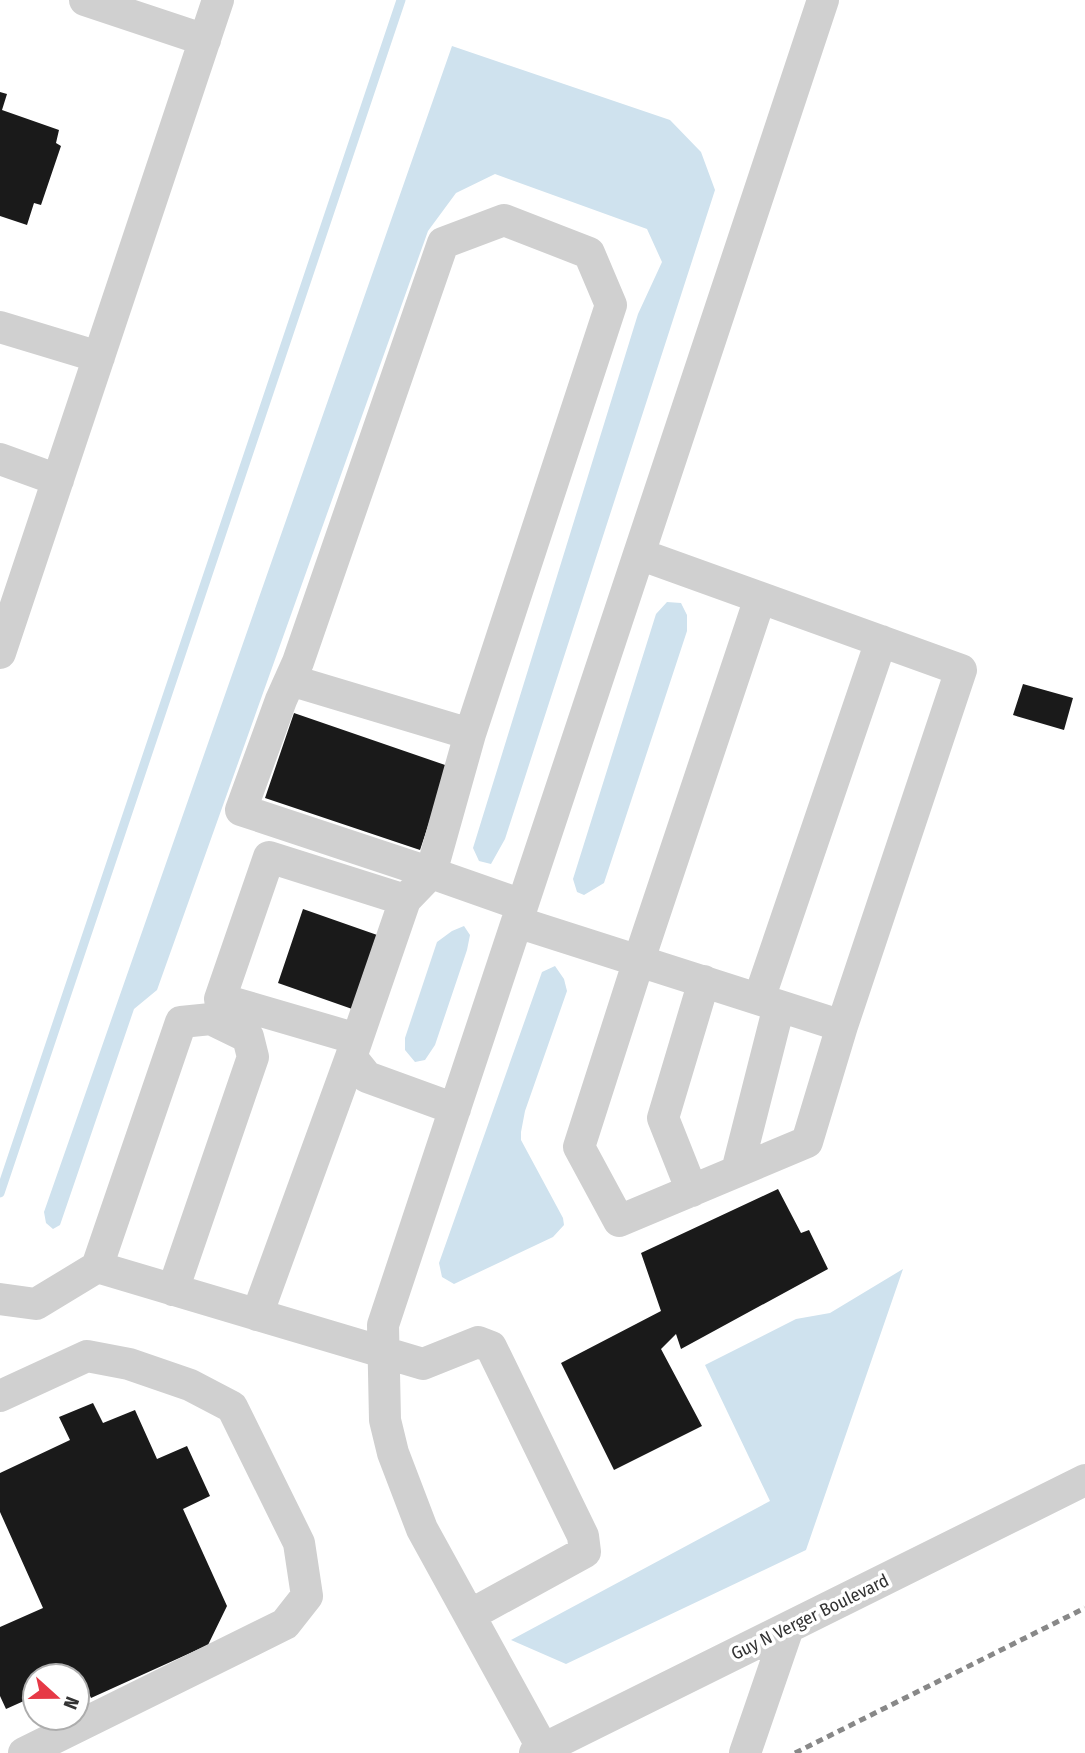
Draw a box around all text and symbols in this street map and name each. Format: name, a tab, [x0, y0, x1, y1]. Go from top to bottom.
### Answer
street label: Guy N Verger Boulevard	[728, 1569, 892, 1665]
north arrow	[21, 1662, 91, 1732]
text: N	[59, 1693, 84, 1712]

